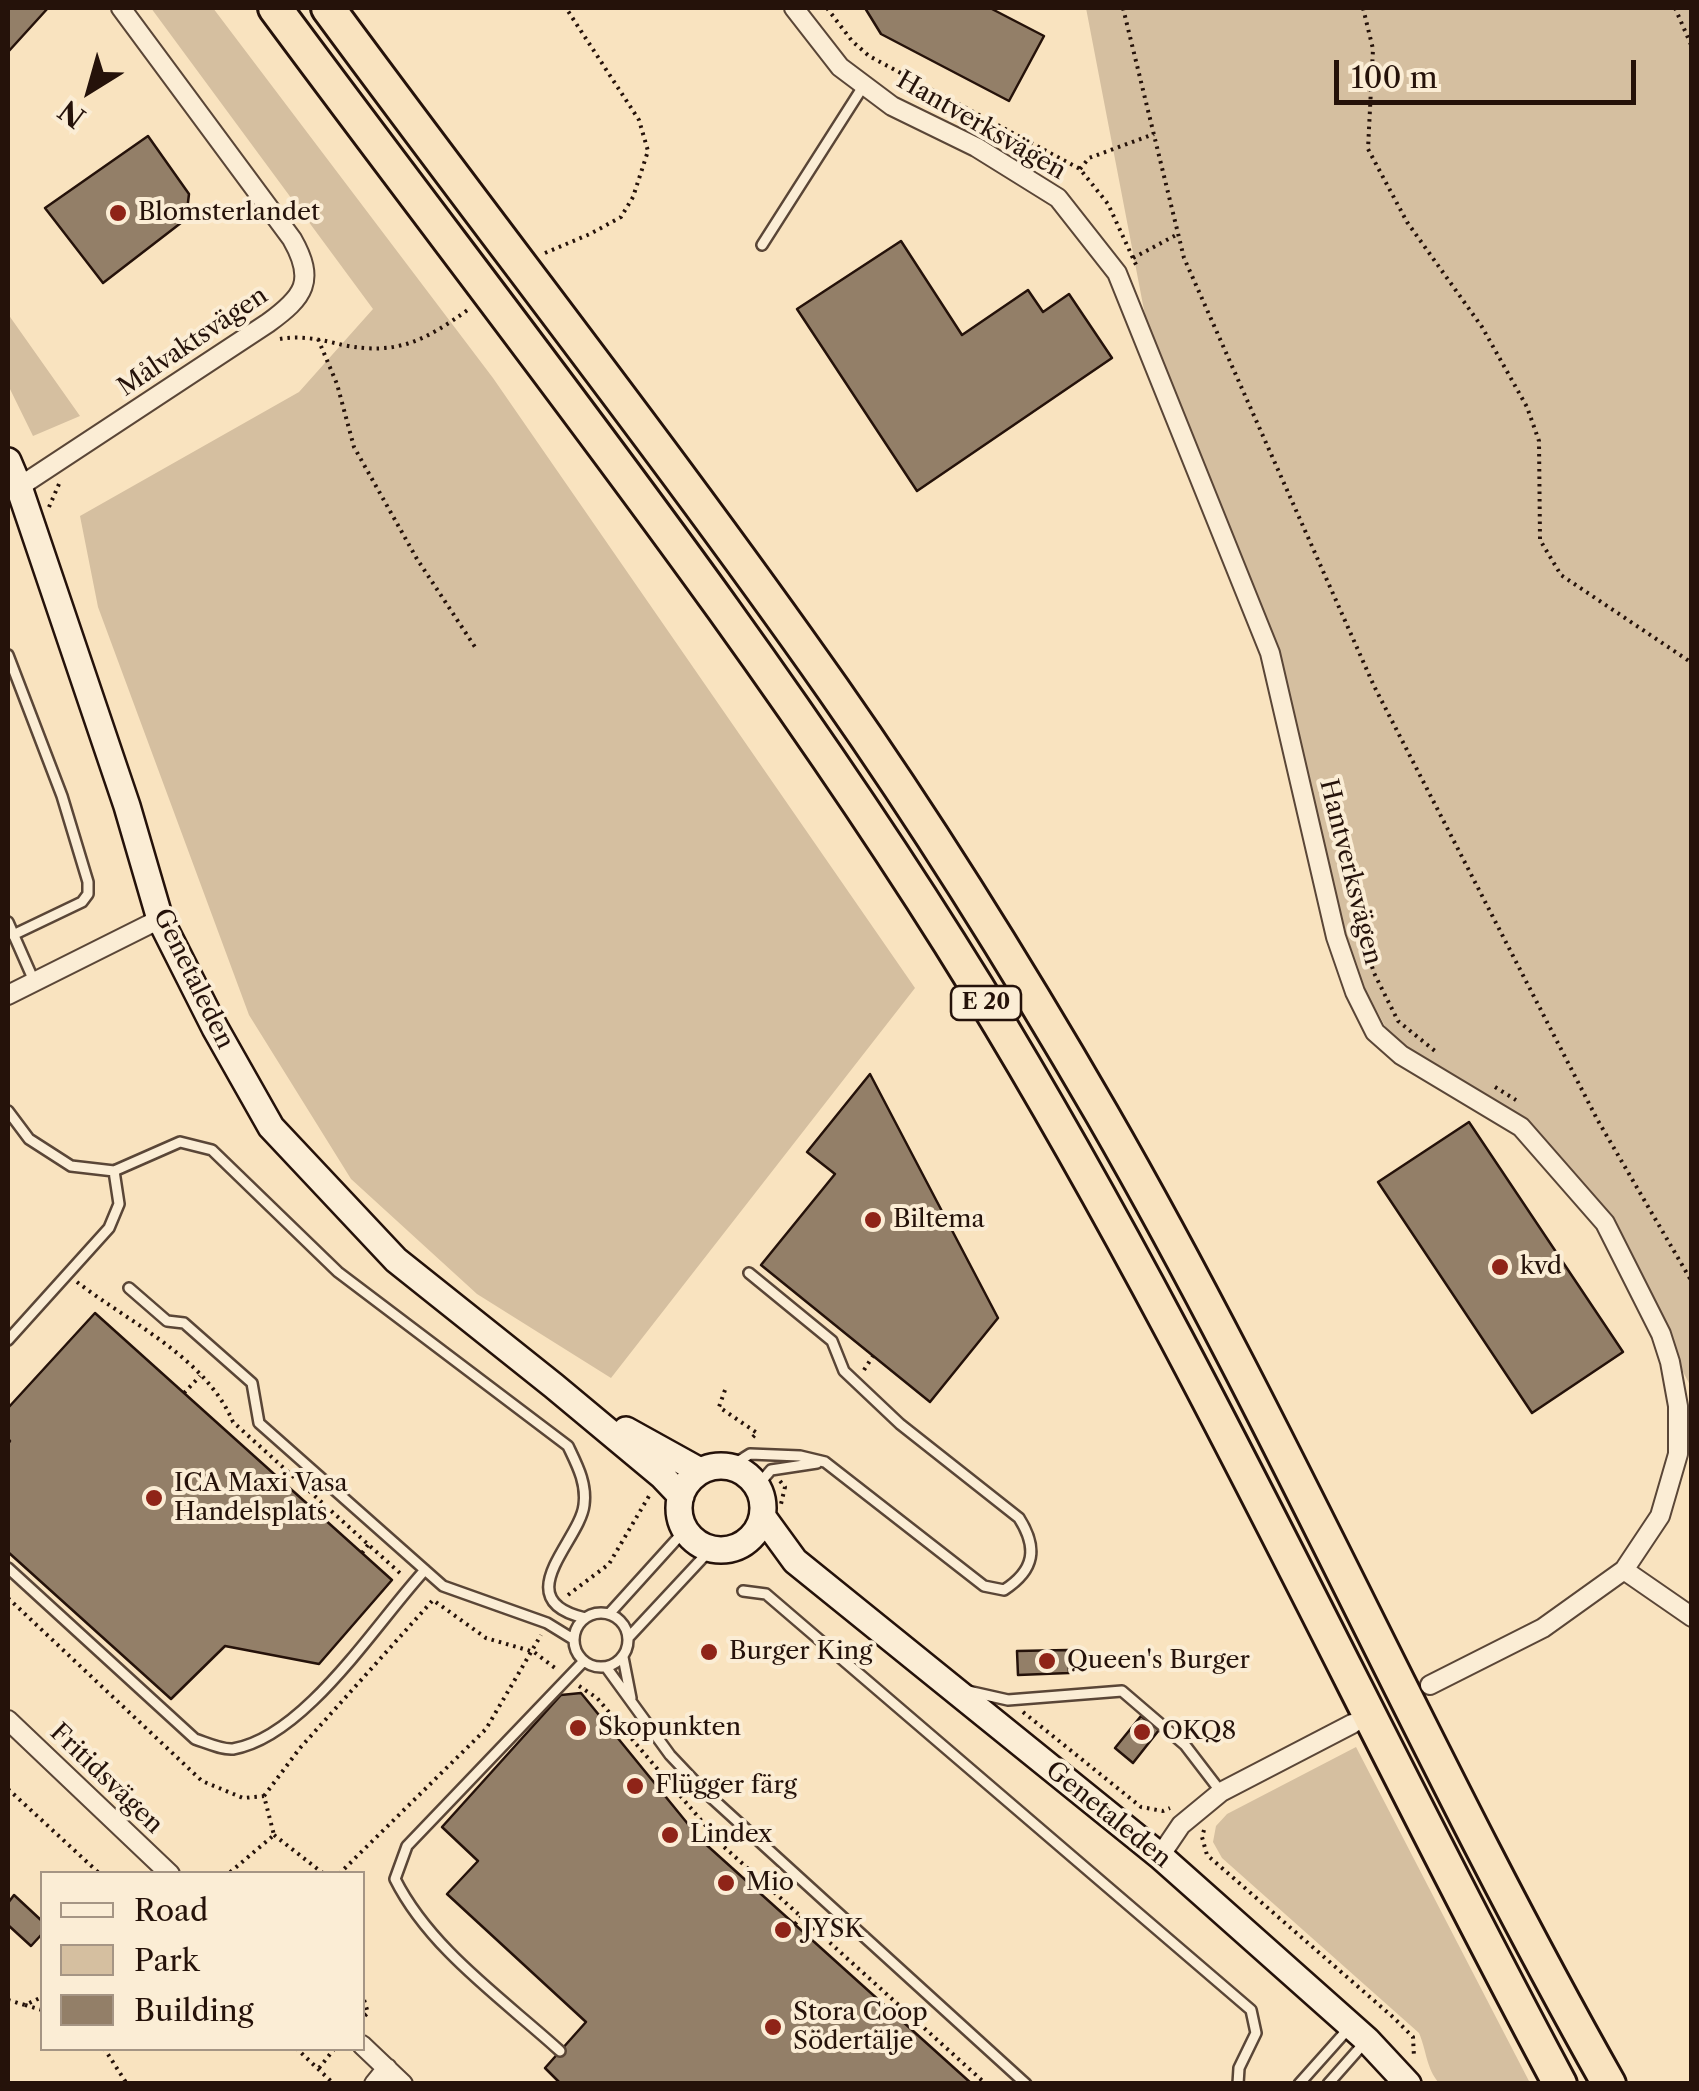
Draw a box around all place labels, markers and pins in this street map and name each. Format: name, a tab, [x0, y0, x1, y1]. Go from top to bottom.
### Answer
place label: Blomsterlandet	[138, 198, 320, 228]
marker: Blomsterlandet	[107, 202, 129, 224]
place label: Biltema	[893, 1205, 985, 1235]
marker: Biltema	[862, 1209, 884, 1231]
place label: kvd	[1520, 1252, 1562, 1282]
marker: kvd	[1489, 1256, 1511, 1278]
place label: ICA Maxi Vasa Handelsplats	[174, 1469, 348, 1528]
marker: ICA Maxi Vasa Handelsplats	[143, 1487, 165, 1509]
place label: Burger King	[729, 1637, 872, 1667]
marker: Burger King	[698, 1641, 720, 1663]
place label: Queen's Burger	[1067, 1646, 1250, 1676]
marker: Queen's Burger	[1036, 1650, 1058, 1672]
place label: Skopunkten	[598, 1713, 741, 1743]
marker: Skopunkten	[567, 1717, 589, 1739]
place label: OKQ8	[1162, 1717, 1236, 1747]
marker: OKQ8	[1131, 1721, 1153, 1743]
place label: Flügger färg	[655, 1771, 797, 1801]
marker: Flügger färg	[624, 1775, 646, 1797]
place label: Lindex	[690, 1820, 772, 1850]
marker: Lindex	[659, 1824, 681, 1846]
place label: Mio	[746, 1868, 794, 1898]
marker: Mio	[715, 1872, 737, 1894]
place label: JYSK	[803, 1915, 864, 1945]
marker: JYSK	[772, 1919, 794, 1941]
place label: Stora Coop Södertälje	[793, 1998, 928, 2057]
marker: Stora Coop Södertälje	[762, 2016, 784, 2038]

